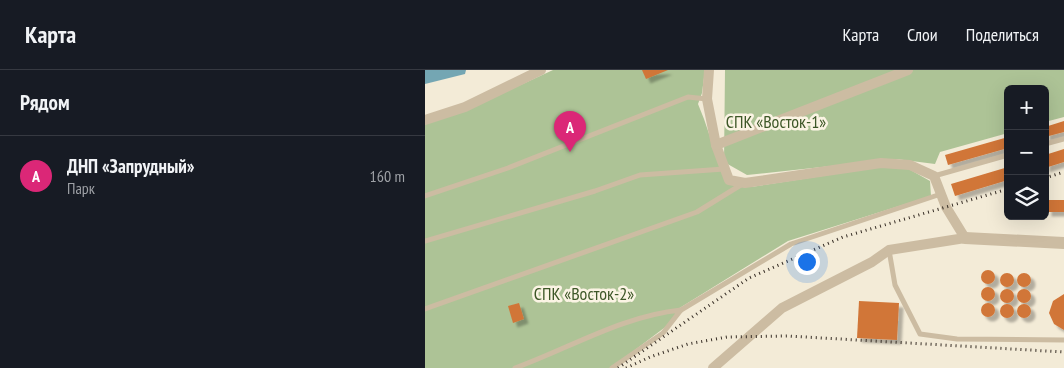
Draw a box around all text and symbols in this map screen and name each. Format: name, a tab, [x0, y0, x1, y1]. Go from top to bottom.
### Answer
text: Карта	[25, 19, 76, 50]
text: Карта	[842, 23, 879, 46]
text: Слои	[907, 23, 938, 46]
text: Поделиться	[966, 23, 1039, 46]
map controls	[1004, 85, 1049, 220]
button: +	[1004, 85, 1049, 130]
text: Рядом	[20, 89, 70, 116]
park label: СПК «Восток-1»	[726, 110, 826, 133]
pin: A	[554, 111, 586, 152]
button: −	[1004, 130, 1049, 175]
text: ДНП «Запрудный»	[67, 154, 195, 178]
text: A	[32, 166, 40, 186]
text: 160 m	[370, 166, 405, 186]
button: layers	[1004, 175, 1049, 220]
text: Парк	[67, 178, 95, 198]
your location	[794, 249, 820, 275]
park label: СПК «Восток-2»	[534, 282, 634, 305]

